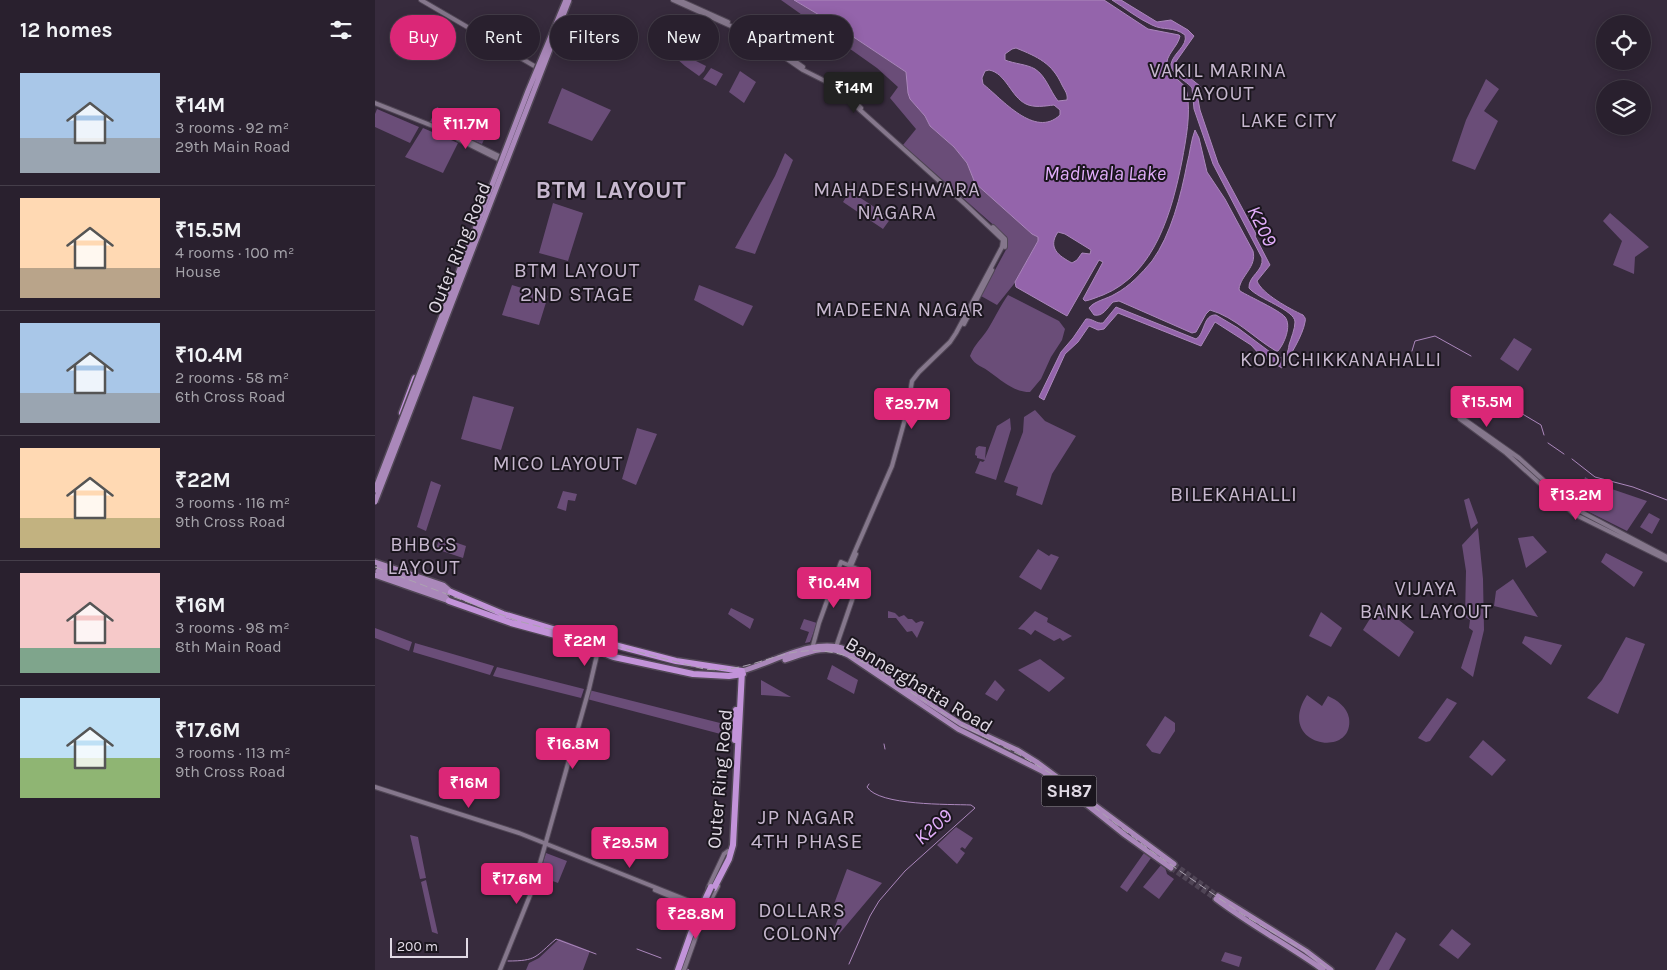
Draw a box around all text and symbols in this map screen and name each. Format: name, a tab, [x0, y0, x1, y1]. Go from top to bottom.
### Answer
chip: Buy	[390, 15, 456, 60]
chip: Rent	[466, 15, 540, 60]
chip: Filters	[550, 15, 638, 60]
chip: New	[648, 15, 719, 60]
chip: Apartment	[729, 15, 853, 60]
map controls	[1596, 15, 1651, 135]
button: locate	[1596, 15, 1651, 70]
icon: filters	[327, 16, 355, 44]
text: 12 homes	[20, 18, 113, 42]
district label: VAKIL MARINA LAYOUT	[1149, 59, 1287, 105]
pin: ₹14M	[824, 72, 884, 114]
text: ₹14M	[835, 78, 873, 97]
button: layers	[1596, 80, 1651, 135]
icon: home	[60, 93, 120, 153]
text: ₹14M	[175, 93, 225, 117]
pin: ₹11.7M	[425, 108, 507, 150]
district label: LAKE CITY	[1241, 109, 1337, 132]
text: ₹11.7M	[443, 114, 489, 133]
text: 3 rooms · 92 m²	[175, 118, 289, 137]
text: 29th Main Road	[175, 137, 290, 156]
water label: Madiwala Lake	[1044, 162, 1166, 185]
district label: BTM LAYOUT	[536, 176, 686, 204]
district label: MAHADESHWARA NAGARA	[813, 178, 981, 224]
street label: Outer Ring Road	[423, 179, 495, 317]
water label: K209	[1242, 202, 1282, 251]
icon: home	[60, 218, 120, 278]
text: ₹15.5M	[175, 218, 242, 242]
text: 4 rooms · 100 m²	[175, 243, 294, 262]
district label: BTM LAYOUT 2ND STAGE	[514, 258, 640, 306]
text: House	[175, 262, 221, 281]
district label: MADEENA NAGAR	[816, 298, 984, 321]
icon: home	[60, 343, 120, 403]
text: ₹10.4M	[175, 343, 243, 367]
district label: KODICHIKKANAHALLI	[1240, 348, 1442, 371]
text: 2 rooms · 58 m²	[175, 368, 289, 387]
pin: ₹15.5M	[1446, 386, 1528, 428]
text: 6th Cross Road	[175, 387, 285, 406]
pin: ₹29.7M	[871, 388, 953, 430]
text: ₹15.5M	[1462, 392, 1512, 411]
text: ₹29.7M	[885, 394, 939, 413]
district label: MICO LAYOUT	[493, 452, 623, 475]
icon: home	[60, 468, 120, 528]
text: ₹22M	[175, 468, 231, 492]
pin: ₹13.2M	[1535, 478, 1617, 521]
district label: BILEKAHALLI	[1170, 482, 1298, 506]
text: ₹13.2M	[1550, 485, 1602, 504]
text: 3 rooms · 116 m²	[175, 493, 290, 512]
text: 9th Cross Road	[175, 512, 286, 531]
district label: BHBCS LAYOUT	[388, 533, 460, 579]
pin: ₹10.4M	[793, 566, 875, 609]
text: ₹10.4M	[808, 573, 860, 592]
district label: VIJAYA BANK LAYOUT	[1360, 577, 1492, 623]
icon: home	[60, 593, 120, 653]
text: ₹16M	[175, 593, 226, 617]
text: 3 rooms · 98 m²	[175, 618, 290, 637]
pin: ₹22M	[555, 624, 615, 667]
text: ₹22M	[564, 631, 606, 650]
street label: Bannerghatta Road	[842, 633, 996, 737]
text: 8th Main Road	[175, 637, 282, 656]
street label: Outer Ring Road	[703, 708, 737, 850]
icon: home	[60, 718, 120, 778]
text: ₹17.6M	[175, 718, 241, 742]
pin: ₹16.8M	[532, 728, 614, 770]
text: ₹16.8M	[547, 734, 599, 753]
text: 3 rooms · 113 m²	[175, 743, 291, 762]
text: 9th Cross Road	[175, 762, 286, 781]
pin: ₹16M	[439, 766, 499, 809]
text: ₹16M	[450, 773, 488, 792]
road number: SH87	[1041, 776, 1097, 806]
water label: K209	[909, 804, 957, 850]
district label: JP NAGAR 4TH PHASE	[751, 805, 863, 853]
pin: ₹29.5M	[589, 826, 671, 869]
text: ₹29.5M	[602, 833, 658, 852]
pin: ₹17.6M	[476, 862, 558, 905]
text: ₹17.6M	[492, 869, 542, 888]
pin: ₹28.8M	[655, 898, 737, 940]
district label: DOLLARS COLONY	[758, 899, 846, 945]
text: ₹28.8M	[668, 904, 724, 923]
scale bar	[390, 935, 467, 958]
text: 200 m	[397, 938, 438, 955]

